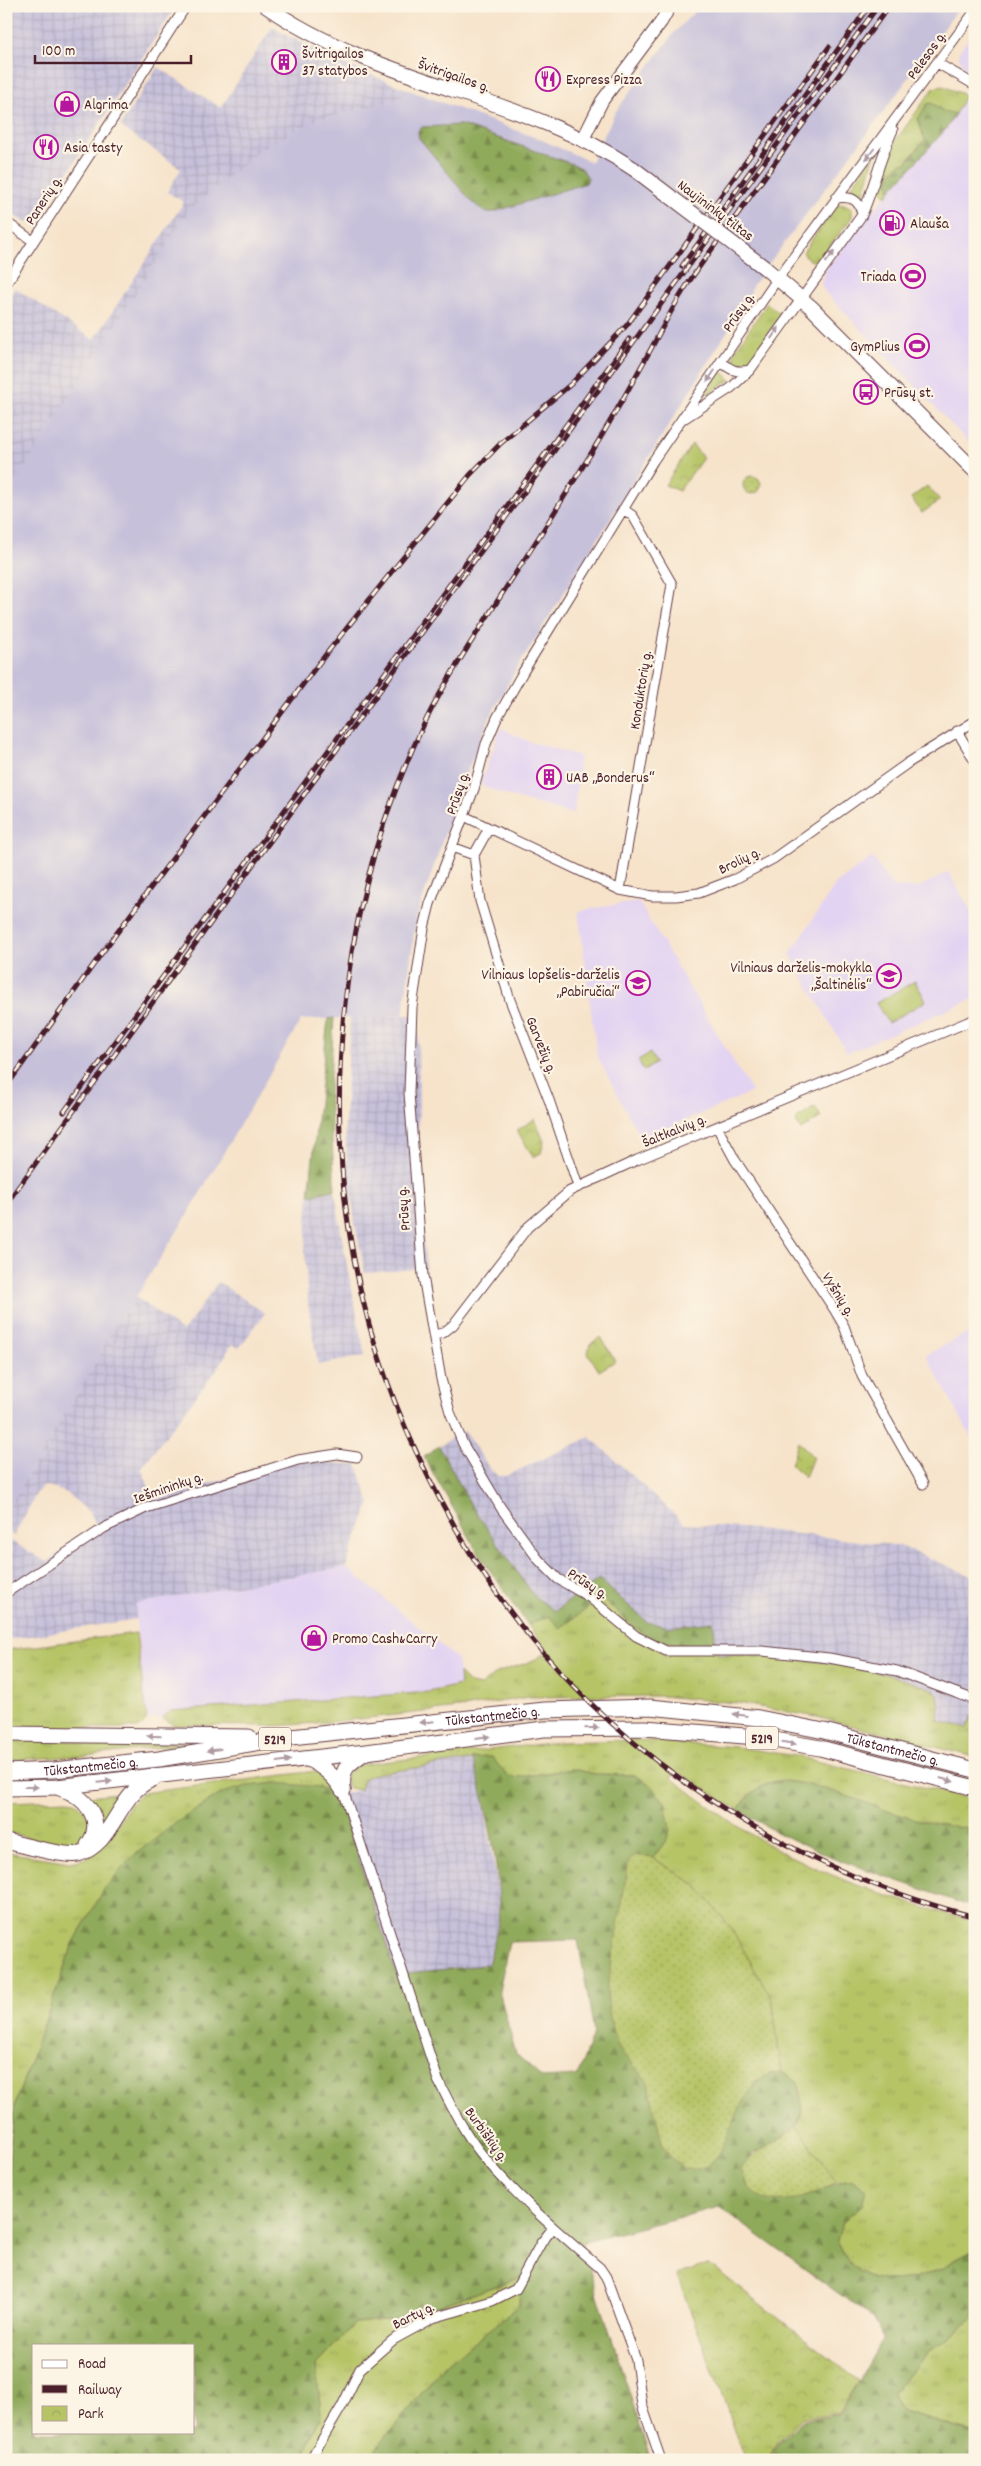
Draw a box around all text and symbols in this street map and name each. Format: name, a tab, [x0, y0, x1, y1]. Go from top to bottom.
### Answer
street label: Pelesos g.	[902, 27, 953, 85]
scale bar	[35, 32, 191, 64]
text: 100 m	[42, 41, 75, 63]
place label: Švitrigailos 37 statybos	[302, 44, 368, 83]
building icon: Švitrigailos 37 statybos	[271, 49, 297, 75]
street label: Švitrigailos g.	[415, 54, 492, 99]
restaurant icon: Express Pizza	[535, 66, 561, 92]
place label: Express Pizza	[566, 70, 642, 92]
shop icon: Algrima	[54, 91, 80, 117]
place label: Algrima	[84, 95, 129, 117]
restaurant icon: Asia tasty	[33, 134, 59, 160]
place label: Asia tasty	[64, 138, 123, 160]
one-way arrow	[865, 147, 875, 161]
street label: Panerių g.	[21, 172, 69, 230]
street label: Naujininkų tiltas	[672, 175, 758, 248]
fuel station icon: Alauša	[879, 210, 905, 236]
place label: Alauša	[910, 214, 950, 236]
one-way arrow	[824, 251, 835, 264]
sports icon: Triada	[900, 263, 926, 289]
place label: Triada	[861, 267, 897, 289]
street label: Prūsų g.	[718, 289, 761, 338]
one-way arrow	[770, 326, 780, 340]
sports icon: GymPlius	[904, 333, 930, 359]
place label: GymPlius	[850, 337, 900, 359]
one-way arrow	[706, 369, 716, 383]
bus stop icon: Prūsų st.	[853, 379, 879, 405]
place label: Prūsų st.	[884, 383, 933, 405]
street label: Konduktorių g.	[625, 649, 659, 731]
building icon: UAB „Bonderus“	[536, 764, 562, 790]
place label: UAB „Bonderus“	[566, 768, 655, 790]
street label: Prūsų g.	[441, 769, 476, 818]
street label: Brolių g.	[715, 842, 765, 881]
place label: Vilniaus darželis-mokykla „Šaltinėlis“	[730, 958, 873, 997]
school or university icon: Vilniaus darželis-mokykla „Šaltinėlis“	[876, 963, 902, 989]
place label: Vilniaus lopšelis-darželis „Pabiručiai“	[481, 965, 620, 1004]
school or university icon: Vilniaus lopšelis-darželis „Pabiručiai“	[625, 970, 651, 996]
street label: Garvežių g.	[519, 1014, 562, 1078]
street label: Šaltkalvių g.	[640, 1109, 710, 1155]
street label: Prūsų g.	[392, 1186, 418, 1232]
street label: Vyšnių g.	[815, 1269, 859, 1321]
street label: Iešmininkų g.	[131, 1467, 207, 1511]
street label: Prūsų g.	[562, 1563, 611, 1606]
shop icon: Promo Cash&Carry	[301, 1625, 327, 1651]
place label: Promo Cash&Carry	[332, 1629, 438, 1651]
street label: Tūkstantmečio g.	[444, 1702, 541, 1734]
one-way arrow	[732, 1711, 748, 1719]
one-way arrow	[418, 1718, 434, 1726]
one-way arrow	[585, 1724, 601, 1732]
road number: 5219	[746, 1726, 778, 1750]
road number: 5219	[259, 1728, 291, 1750]
street label: Tūkstantmečio g.	[844, 1728, 941, 1773]
one-way arrow	[146, 1732, 162, 1740]
one-way arrow	[476, 1733, 492, 1741]
one-way arrow	[781, 1739, 797, 1747]
one-way arrow	[205, 1746, 221, 1754]
street label: Tūkstantmečio g.	[43, 1752, 139, 1783]
one-way arrow	[276, 1757, 292, 1765]
one-way arrow	[939, 1776, 954, 1784]
one-way arrow	[97, 1778, 113, 1786]
one-way arrow	[23, 1783, 39, 1791]
street label: Burbiškių g.	[458, 2103, 513, 2167]
street label: Bartų g.	[389, 2297, 439, 2336]
legend	[32, 2344, 195, 2434]
text: Road	[78, 2354, 106, 2376]
text: Railway	[78, 2380, 122, 2402]
text: Park	[78, 2404, 104, 2426]

